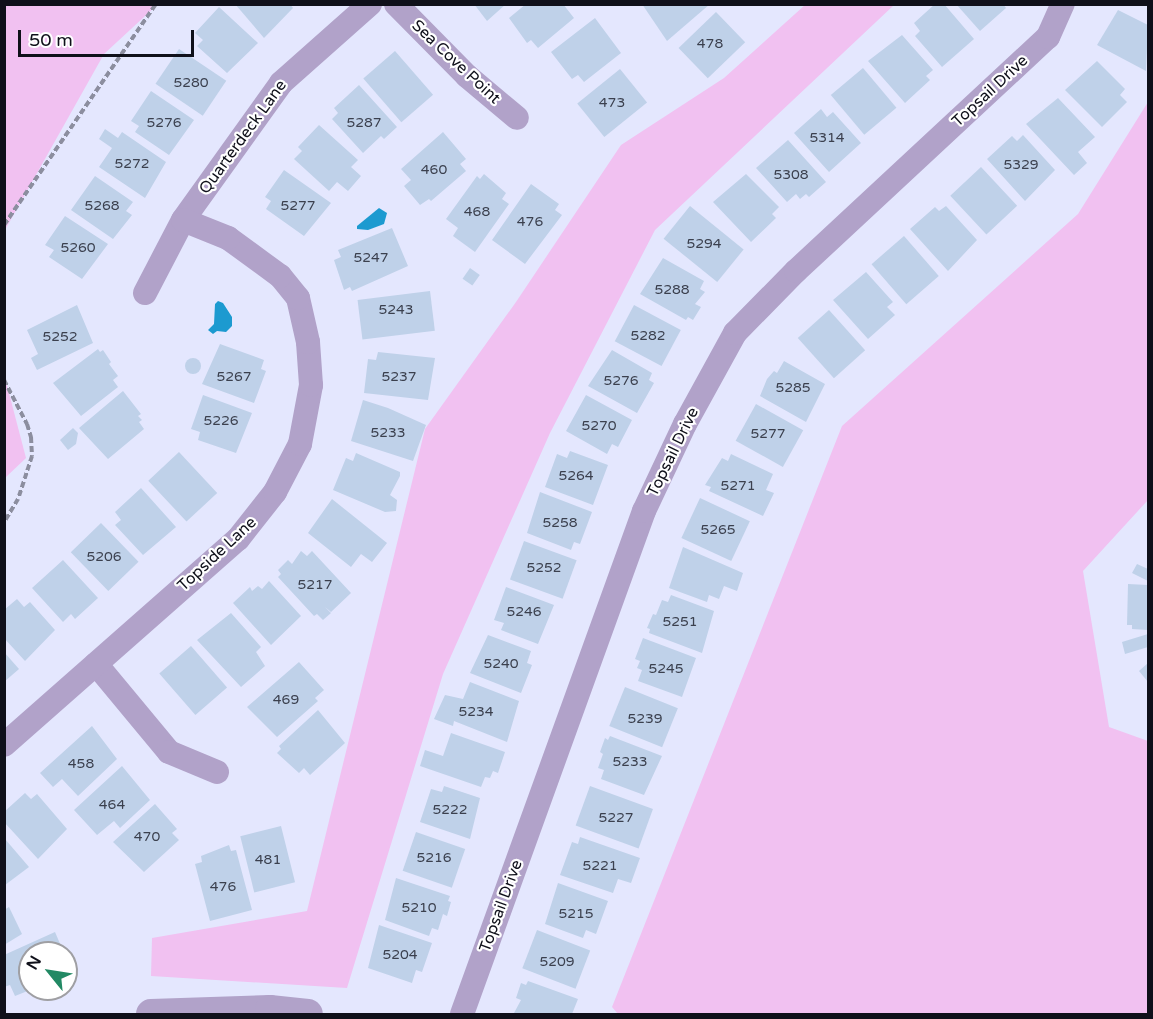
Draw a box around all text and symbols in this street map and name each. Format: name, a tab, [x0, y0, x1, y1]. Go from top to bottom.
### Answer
street label: Sea Cove Point	[408, 16, 504, 108]
scale bar	[21, 18, 196, 56]
text: 50 m	[29, 29, 73, 51]
house number: 478	[697, 36, 723, 52]
street label: Topsail Drive	[948, 51, 1032, 131]
house number: 5280	[173, 75, 209, 91]
street label: Quarterdeck Lane	[195, 76, 291, 198]
house number: 473	[599, 95, 625, 111]
house number: 5276	[146, 115, 182, 131]
house number: 5287	[346, 115, 382, 131]
house number: 5314	[809, 130, 845, 146]
house number: 5272	[114, 156, 150, 172]
house number: 5329	[1003, 157, 1039, 173]
house number: 460	[421, 162, 447, 178]
house number: 5308	[773, 167, 809, 183]
house number: 5268	[84, 198, 120, 214]
house number: 5277	[280, 198, 316, 214]
house number: 468	[464, 204, 490, 220]
house number: 476	[517, 214, 543, 230]
house number: 5294	[686, 236, 722, 252]
house number: 5260	[60, 240, 96, 256]
house number: 5247	[353, 250, 389, 266]
house number: 5288	[654, 282, 690, 298]
house number: 5243	[378, 302, 414, 318]
house number: 5282	[630, 328, 666, 344]
house number: 5252	[42, 329, 78, 345]
house number: 5267	[216, 369, 252, 385]
house number: 5237	[381, 369, 417, 385]
house number: 5276	[603, 373, 639, 389]
house number: 5285	[775, 380, 811, 396]
street label: Topsail Drive	[643, 404, 703, 500]
house number: 5226	[203, 413, 239, 429]
house number: 5270	[581, 418, 617, 434]
house number: 5233	[370, 425, 406, 441]
house number: 5277	[750, 426, 786, 442]
house number: 5264	[558, 468, 594, 484]
house number: 5271	[720, 478, 756, 494]
street label: Topside Lane	[174, 513, 260, 595]
house number: 5258	[542, 515, 578, 531]
house number: 5265	[700, 522, 736, 538]
house number: 5206	[86, 549, 122, 565]
house number: 5252	[526, 560, 562, 576]
house number: 5217	[297, 577, 333, 593]
house number: 5246	[506, 604, 542, 620]
house number: 5251	[662, 614, 698, 630]
house number: 5240	[483, 656, 519, 672]
house number: 5245	[648, 661, 684, 677]
house number: 469	[273, 692, 299, 708]
house number: 5234	[458, 704, 494, 720]
house number: 5239	[627, 711, 663, 727]
house number: 5233	[612, 754, 648, 770]
house number: 458	[68, 756, 94, 772]
house number: 464	[99, 797, 125, 813]
house number: 5222	[432, 802, 468, 818]
house number: 5227	[598, 810, 634, 826]
house number: 470	[134, 829, 160, 845]
house number: 5216	[416, 850, 452, 866]
house number: 481	[255, 852, 281, 868]
street label: Topsail Drive	[475, 857, 527, 955]
house number: 5221	[582, 858, 618, 874]
house number: 476	[210, 879, 236, 895]
house number: 5210	[401, 900, 437, 916]
house number: 5215	[558, 906, 594, 922]
north arrow	[18, 941, 78, 1001]
house number: 5204	[382, 947, 418, 963]
text: N	[22, 952, 46, 974]
house number: 5209	[539, 954, 575, 970]

